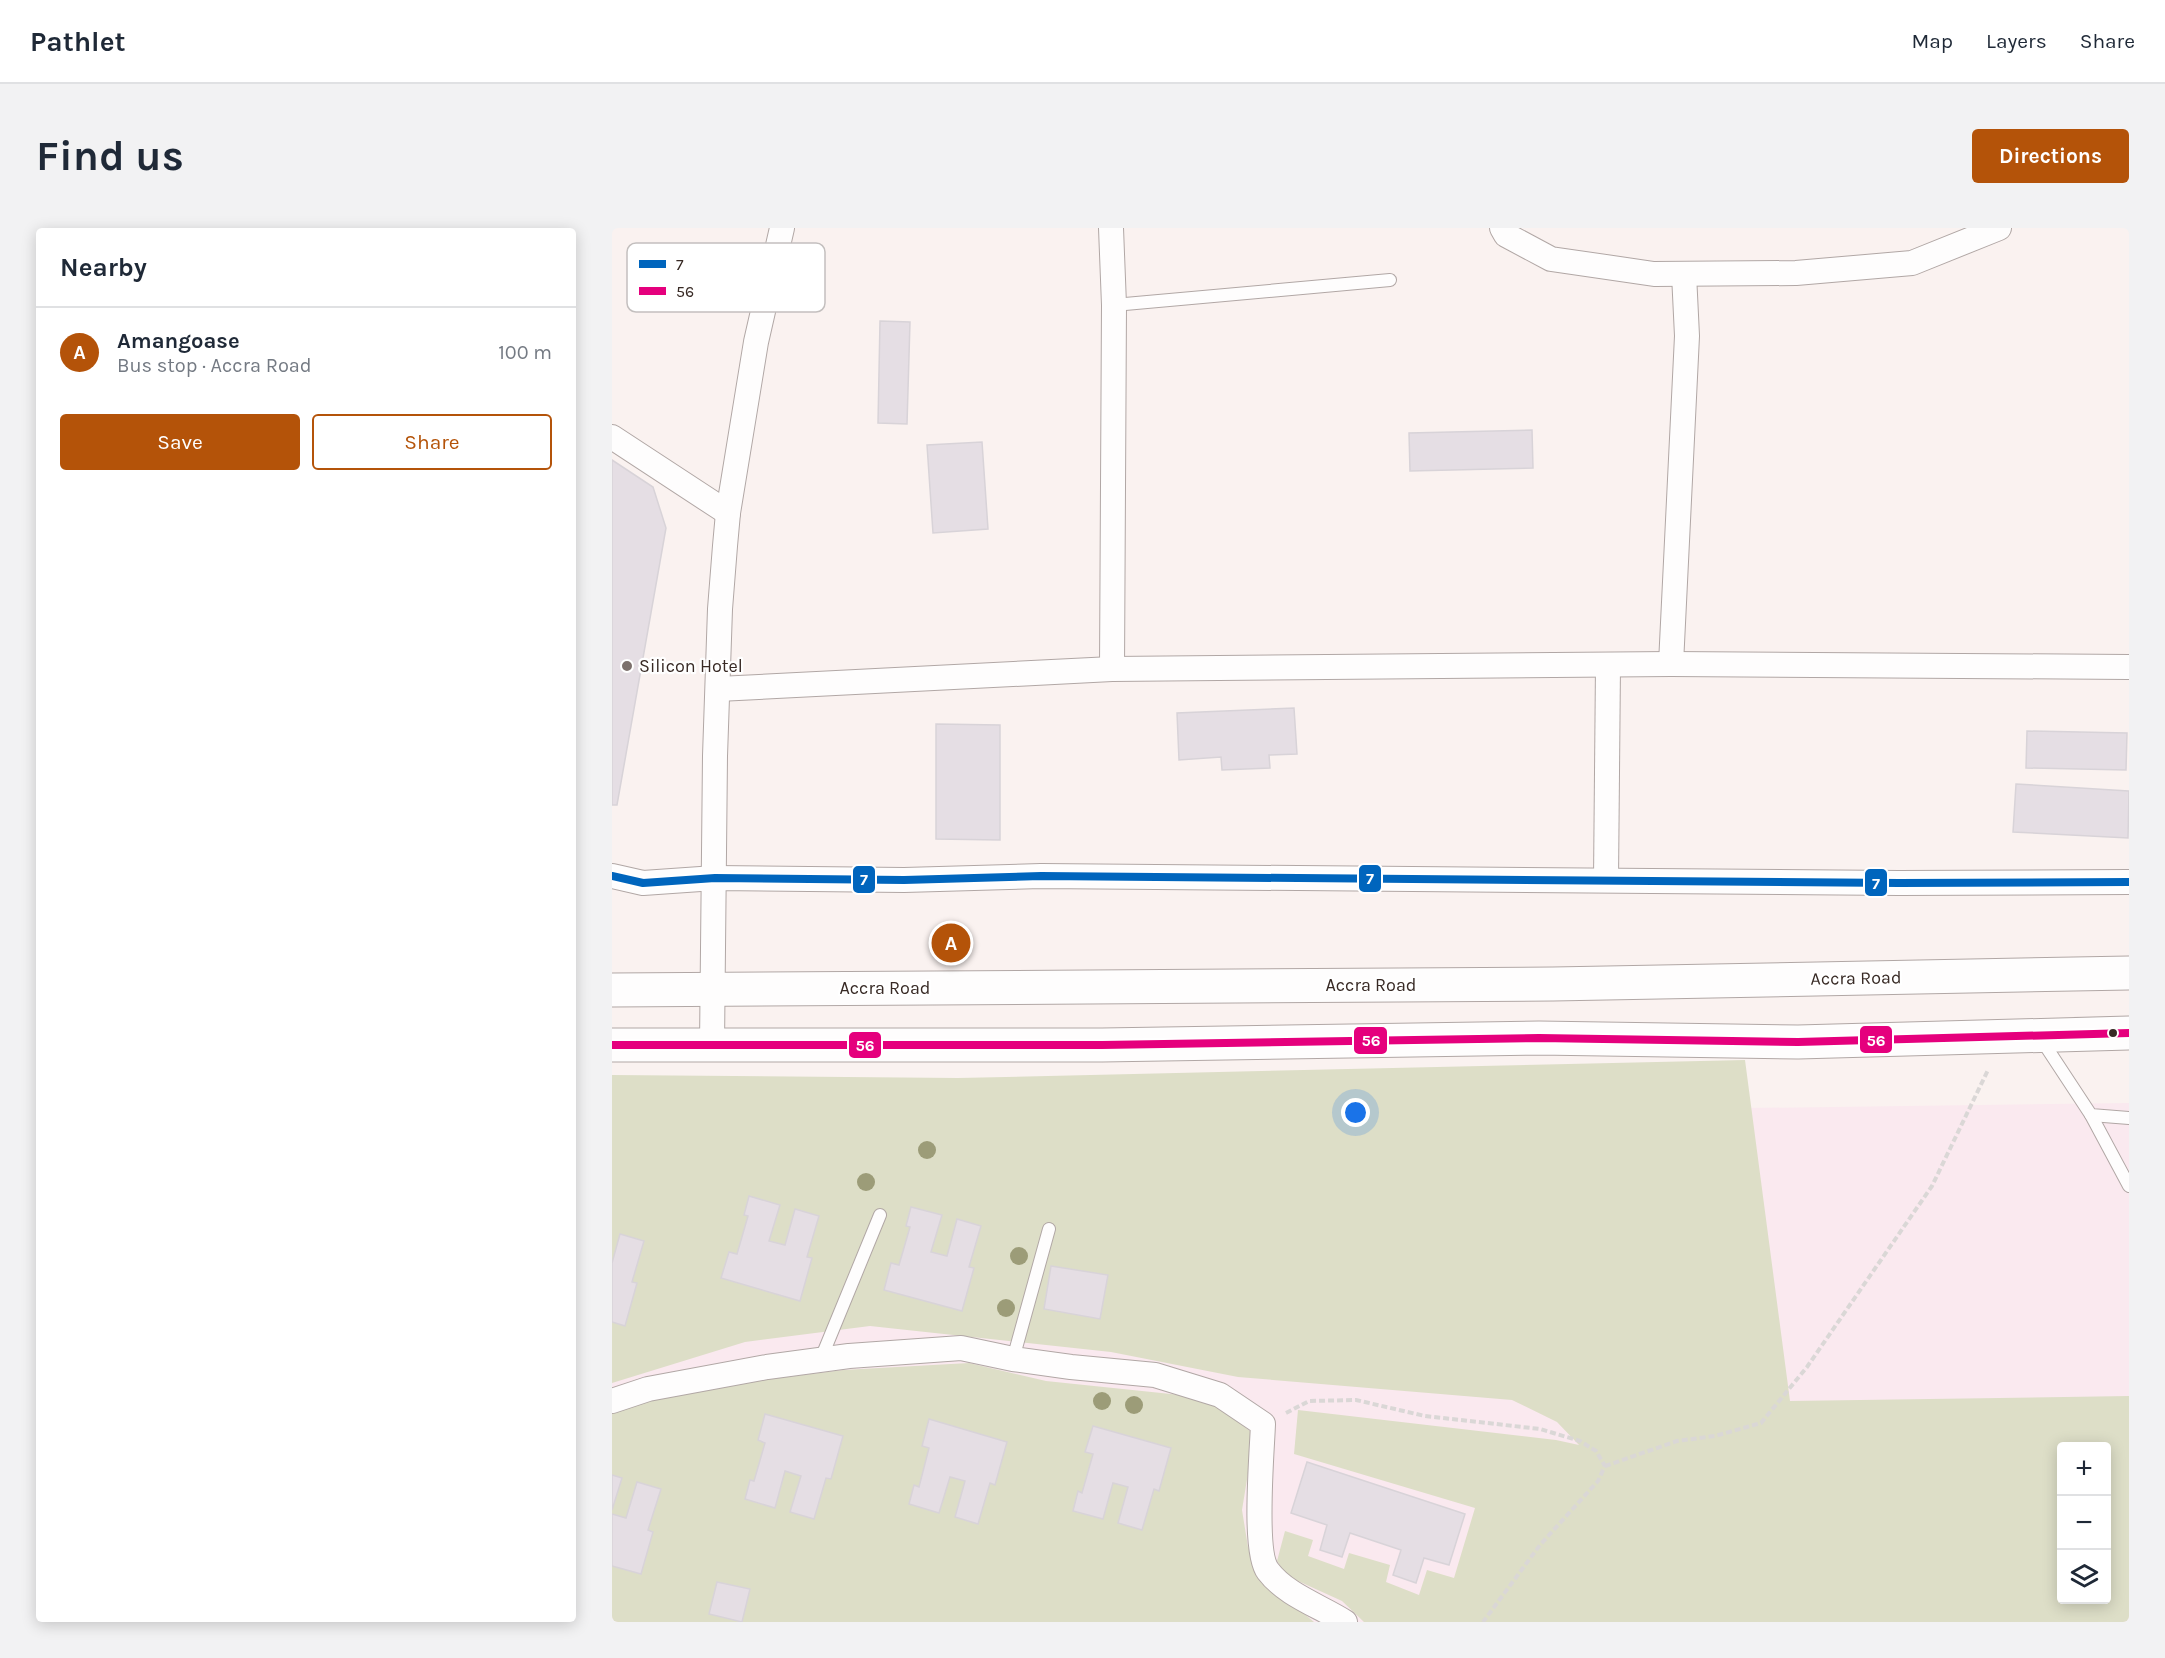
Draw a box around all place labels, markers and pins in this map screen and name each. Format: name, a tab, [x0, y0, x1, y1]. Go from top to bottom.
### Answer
place label: Silicon Hotel	[639, 655, 743, 677]
marker: Silicon Hotel	[620, 659, 634, 673]
pin: A	[932, 920, 970, 966]
unlabelled marker	[2107, 1027, 2119, 1039]

